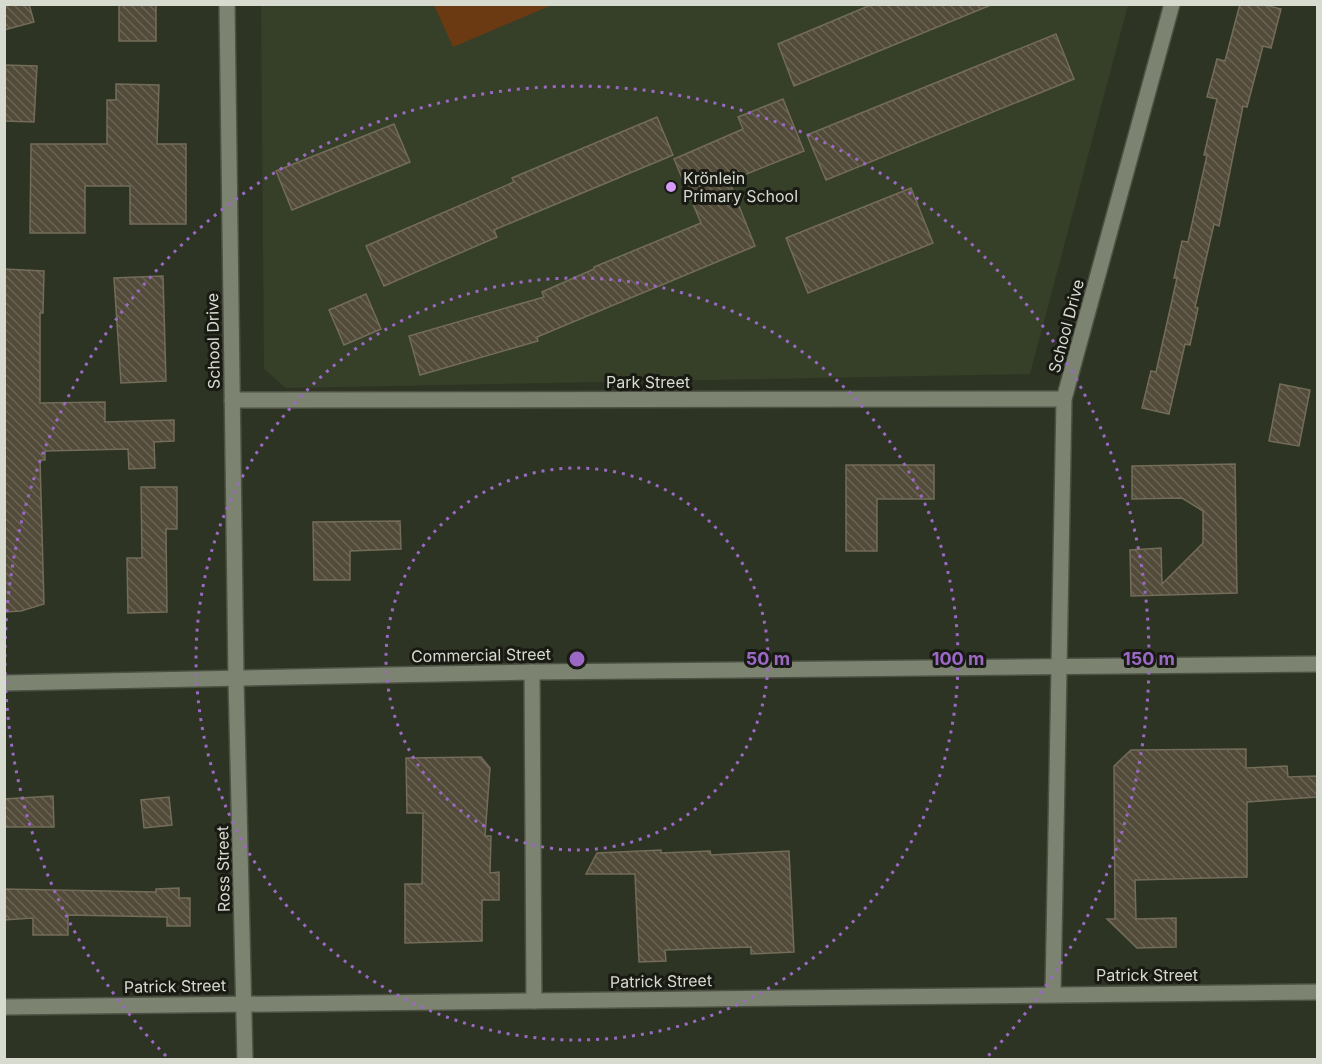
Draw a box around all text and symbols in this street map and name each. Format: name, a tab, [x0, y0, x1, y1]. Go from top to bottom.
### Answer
place label: Krönlein Primary School	[683, 168, 798, 206]
marker: Krönlein Primary School	[664, 180, 678, 194]
street label: School Drive	[1044, 277, 1088, 375]
street label: School Drive	[202, 293, 224, 389]
street label: Park Street	[606, 372, 690, 392]
street label: Commercial Street	[411, 644, 551, 666]
text: 50 m	[746, 648, 790, 669]
text: 100 m	[932, 648, 984, 669]
text: 150 m	[1123, 648, 1175, 669]
centre of rings	[567, 649, 587, 669]
street label: Ross Street	[212, 826, 234, 912]
street label: Patrick Street	[1096, 965, 1198, 985]
street label: Patrick Street	[610, 970, 712, 992]
street label: Patrick Street	[124, 975, 226, 997]

